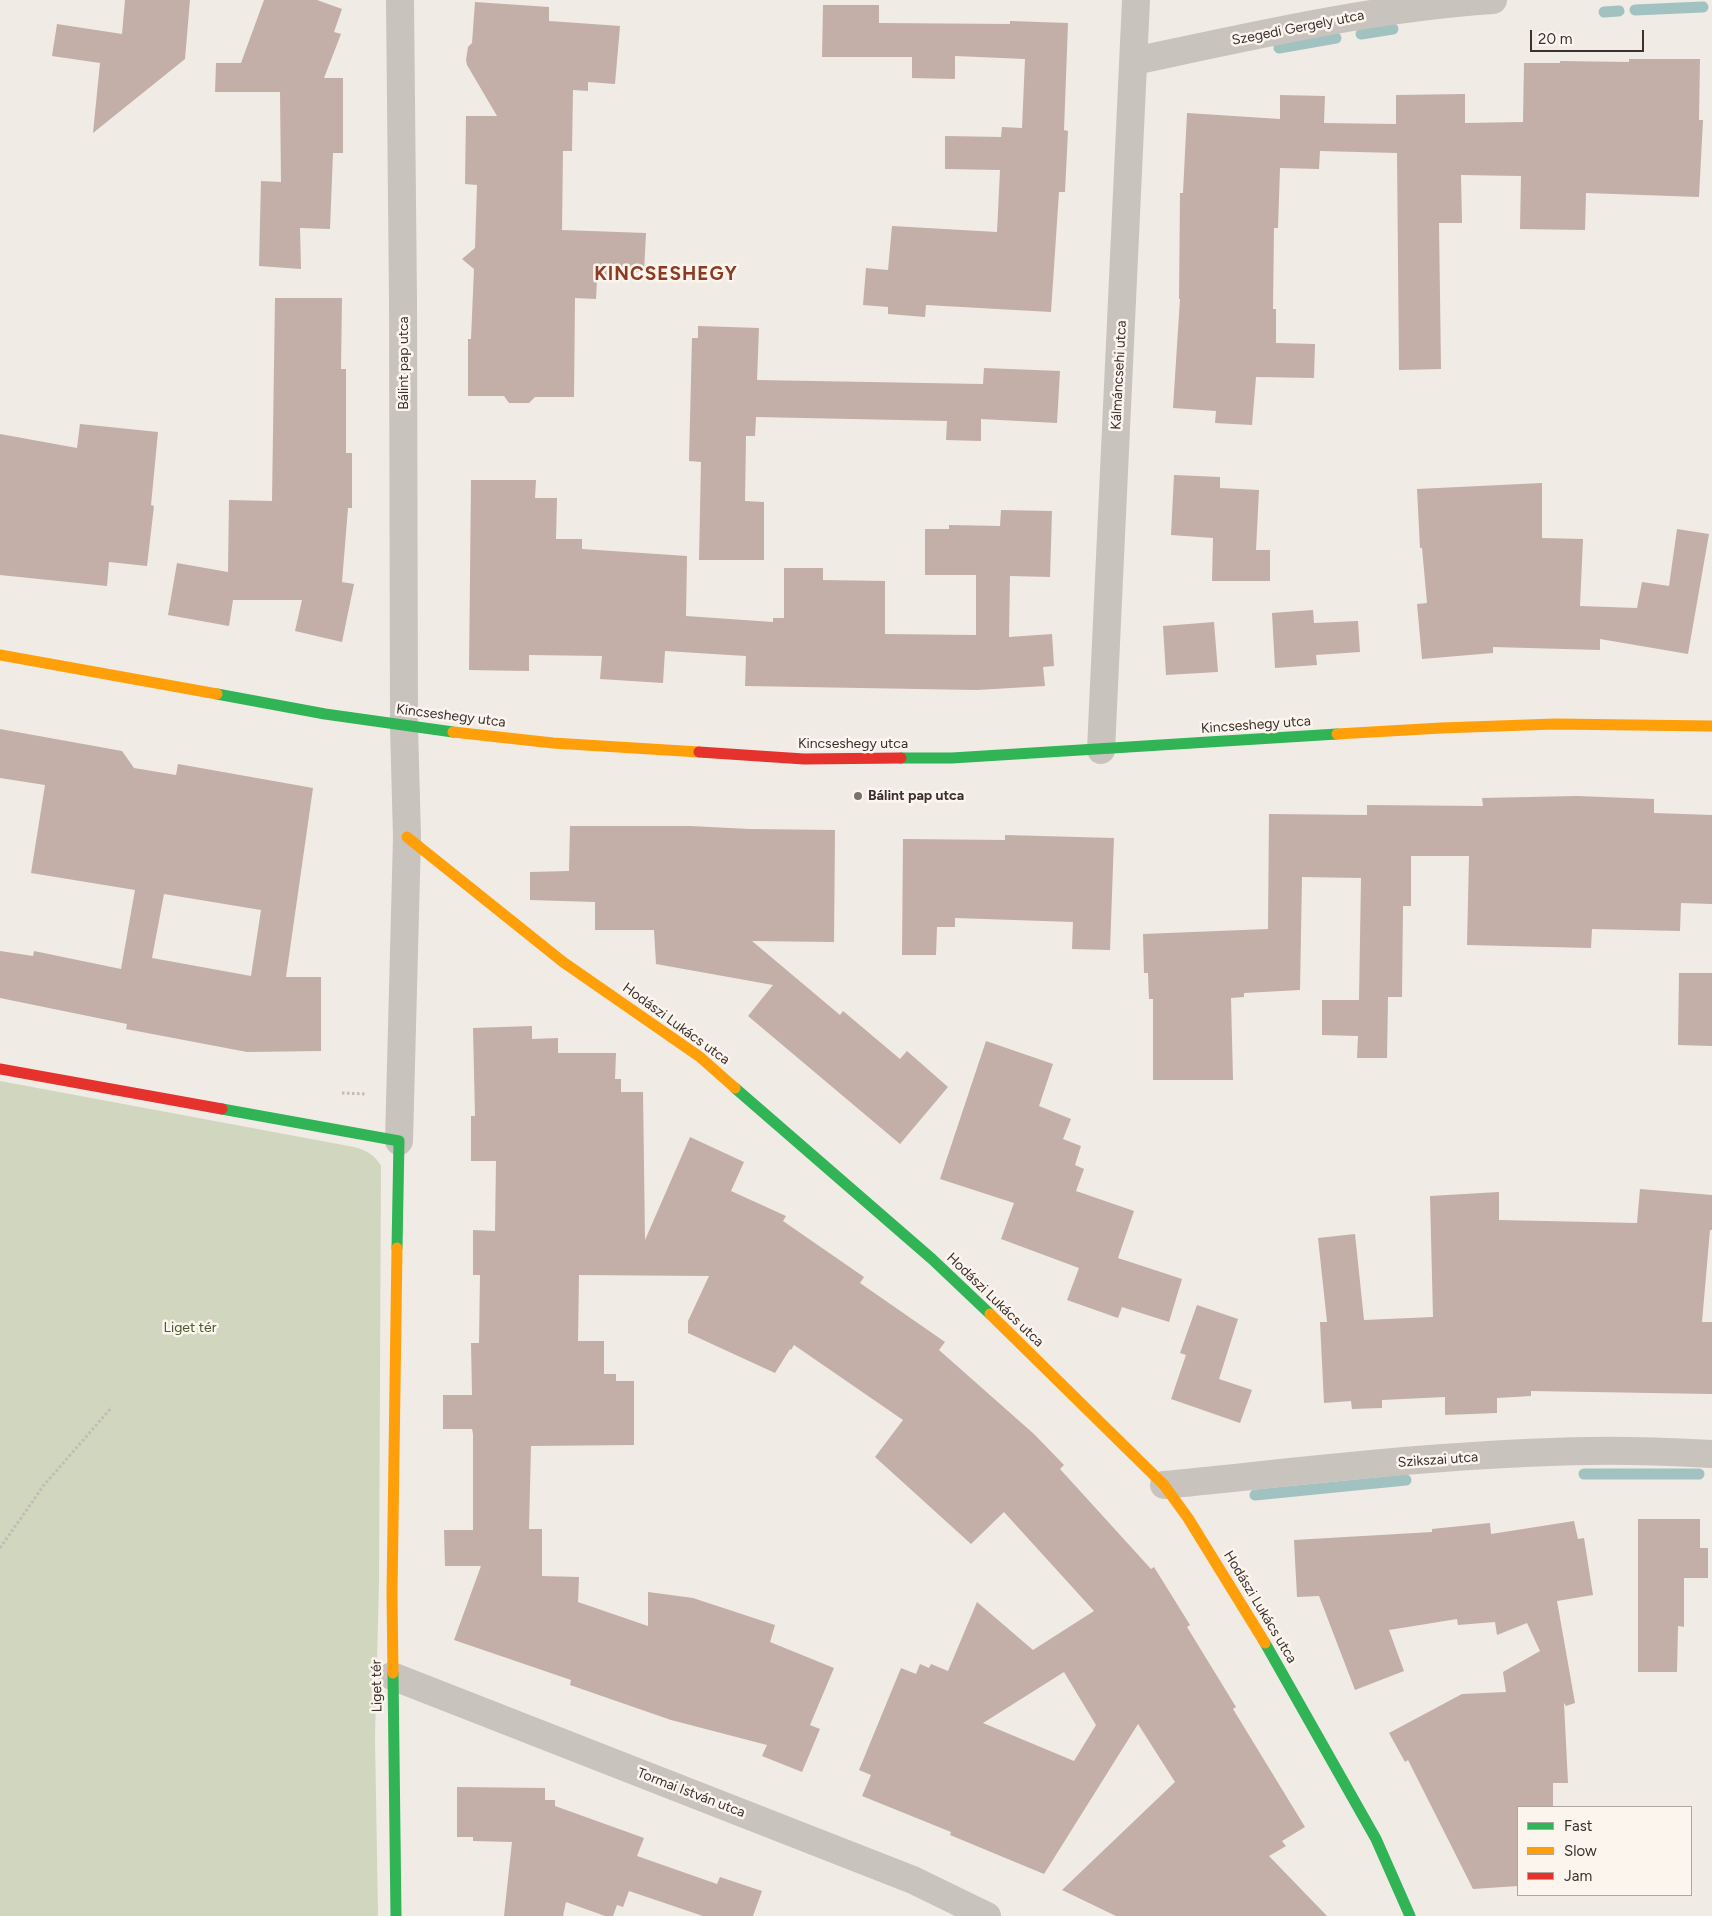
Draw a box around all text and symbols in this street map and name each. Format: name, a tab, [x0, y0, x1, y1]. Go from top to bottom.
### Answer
street label: Szegedi Gergely utca	[1230, 7, 1366, 49]
scale bar	[1532, 20, 1646, 52]
text: 20 m	[1538, 30, 1572, 48]
district label: KINCSESHEGY	[593, 263, 739, 285]
street label: Bálint pap utca	[396, 316, 412, 410]
street label: Kálmáncsehi utca	[1108, 320, 1130, 430]
street label: Kincseshegy utca	[395, 701, 507, 731]
street label: Kincseshegy utca	[1200, 713, 1312, 737]
street label: Kincseshegy utca	[798, 736, 908, 752]
place label: Bálint pap utca	[868, 788, 964, 804]
marker: Bálint pap utca	[852, 790, 864, 802]
street label: Hodászi Lukács utca	[619, 980, 733, 1068]
street label: Hodászi Lukács utca	[943, 1249, 1047, 1351]
park label: Liget tér	[164, 1320, 216, 1336]
street label: Szikszai utca	[1397, 1449, 1479, 1471]
street label: Hodászi Lukács utca	[1220, 1548, 1300, 1666]
street label: Liget tér	[368, 1659, 386, 1713]
street label: Tormai István utca	[635, 1765, 747, 1821]
legend	[1517, 1806, 1692, 1896]
text: Fast	[1564, 1817, 1592, 1835]
text: Slow	[1564, 1842, 1597, 1860]
text: Jam	[1564, 1867, 1592, 1885]

